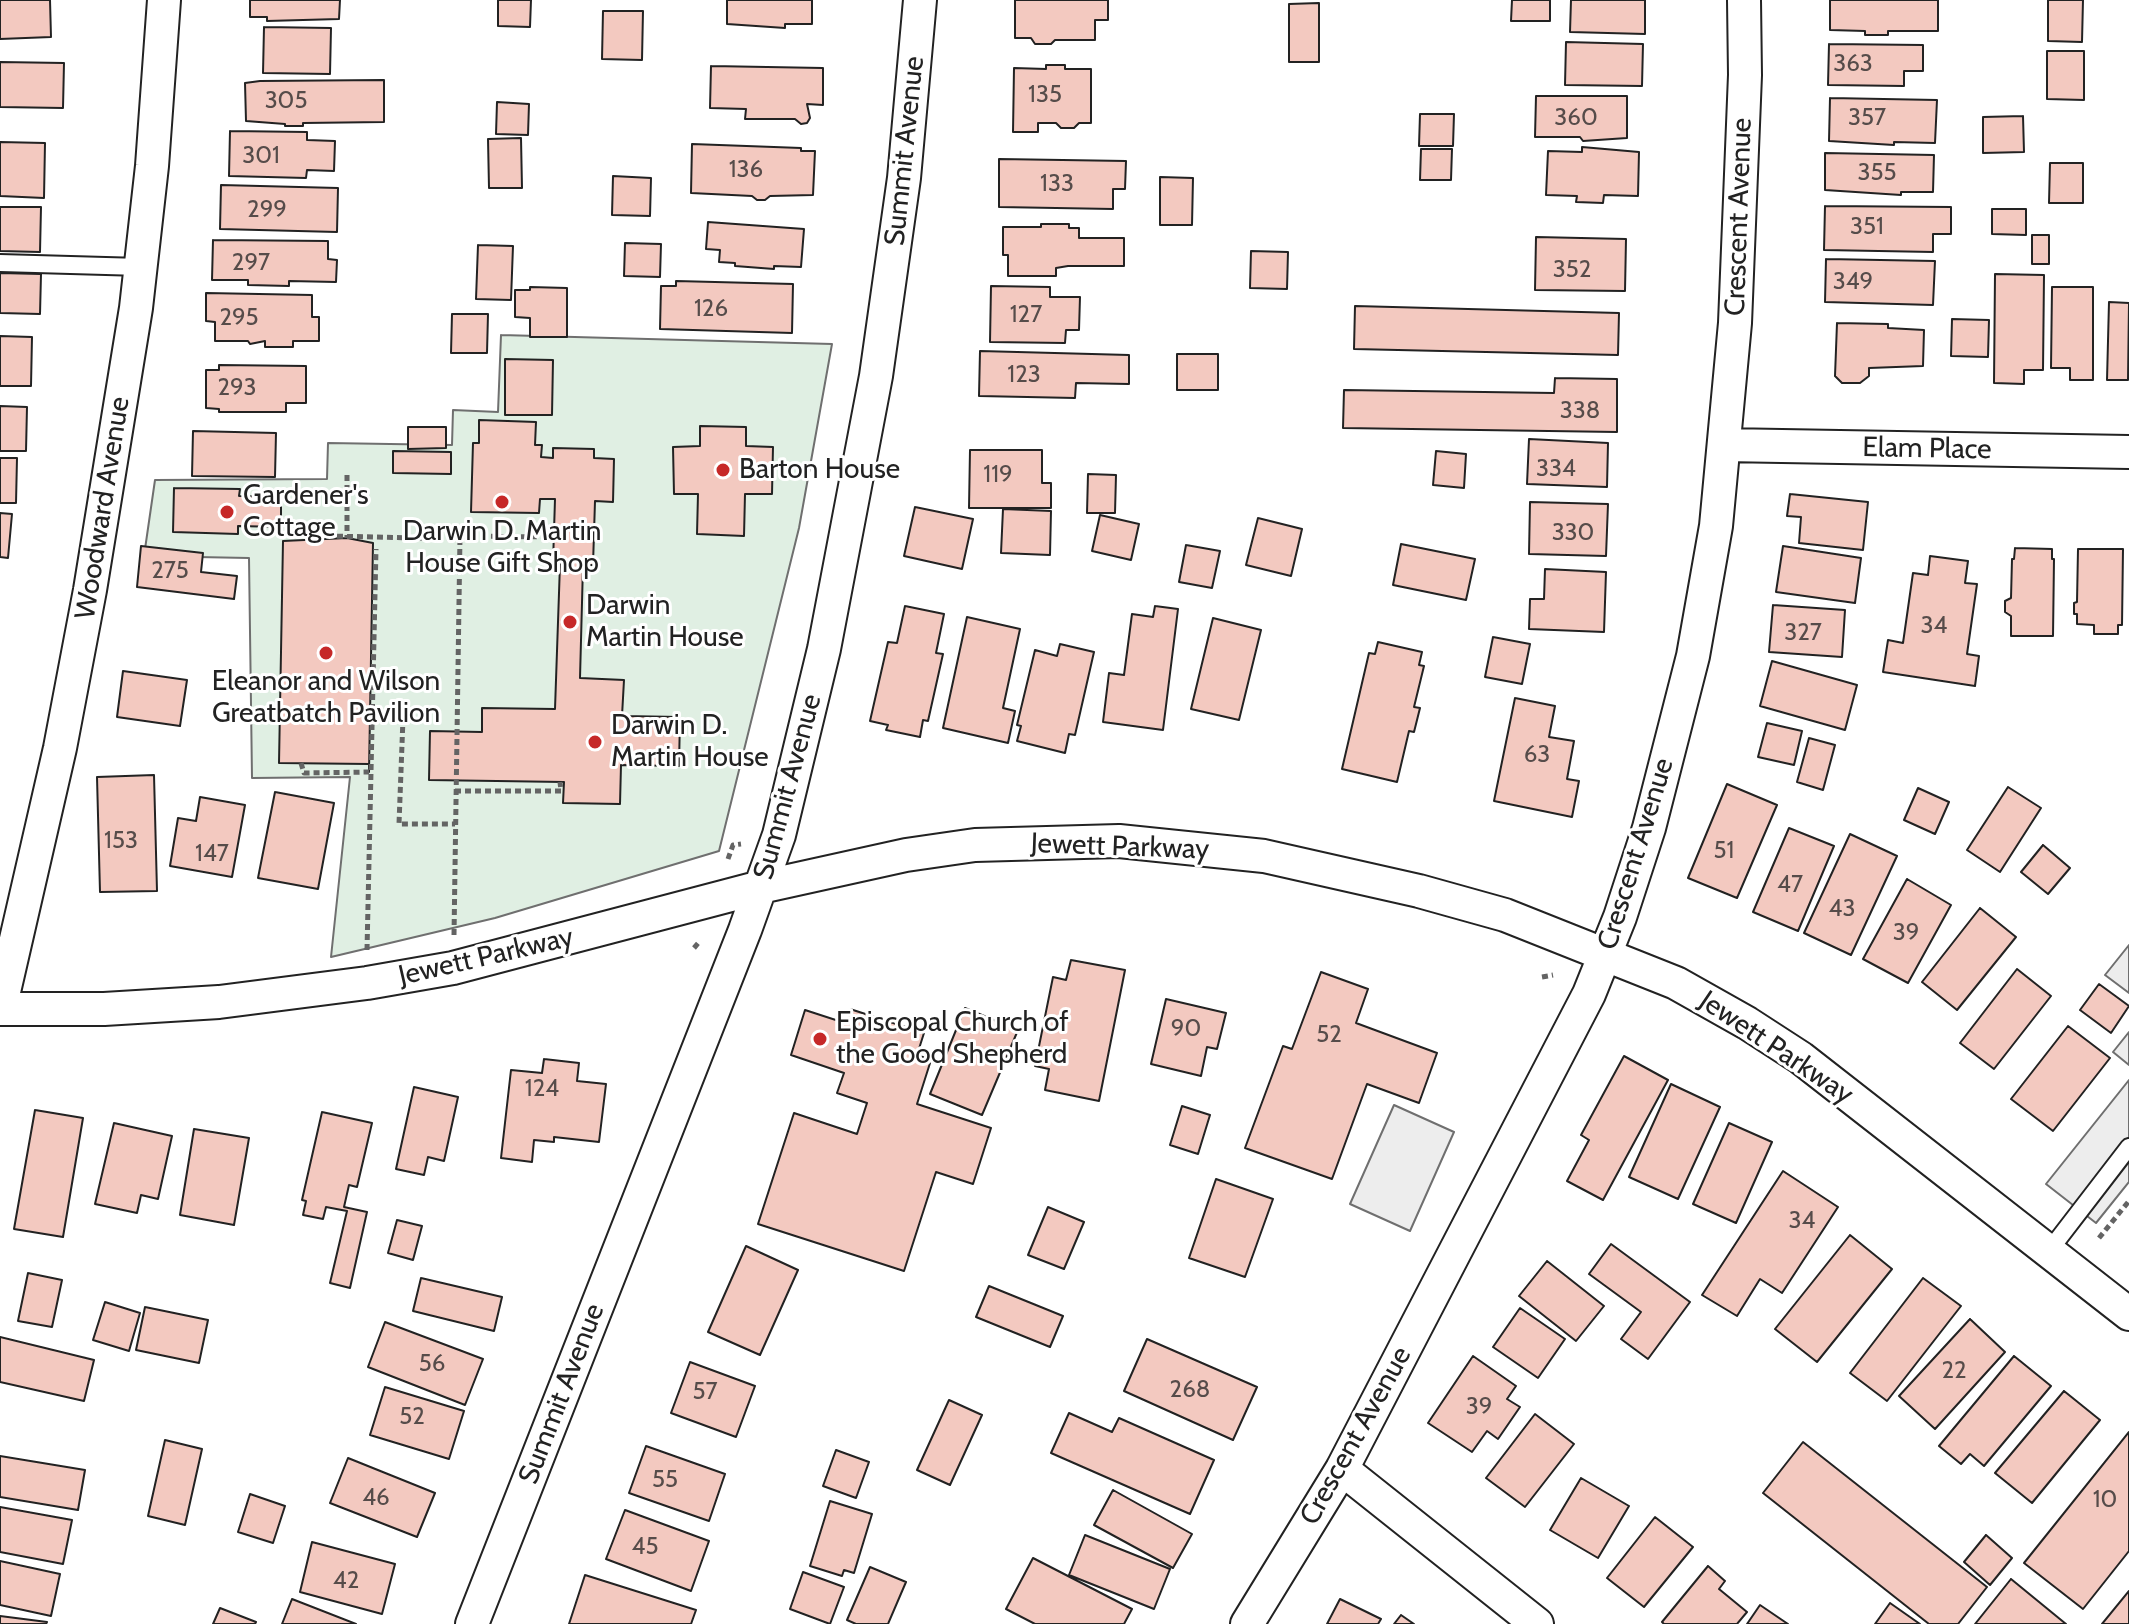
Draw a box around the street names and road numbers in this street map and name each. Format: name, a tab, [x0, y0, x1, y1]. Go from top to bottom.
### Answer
street label: Summit Avenue	[878, 55, 932, 247]
street label: Crescent Avenue	[1719, 117, 1759, 317]
street label: Woodward Avenue	[69, 395, 137, 621]
street label: Elam Place	[1862, 431, 1992, 467]
street label: Summit Avenue	[747, 691, 829, 883]
street label: Crescent Avenue	[1591, 754, 1681, 954]
street label: Jewett Parkway	[1030, 827, 1210, 867]
street label: Jewett Parkway	[395, 921, 577, 993]
street label: Jewett Parkway	[1693, 984, 1859, 1112]
street label: Summit Avenue	[512, 1299, 612, 1489]
street label: Crescent Avenue	[1293, 1341, 1419, 1531]

